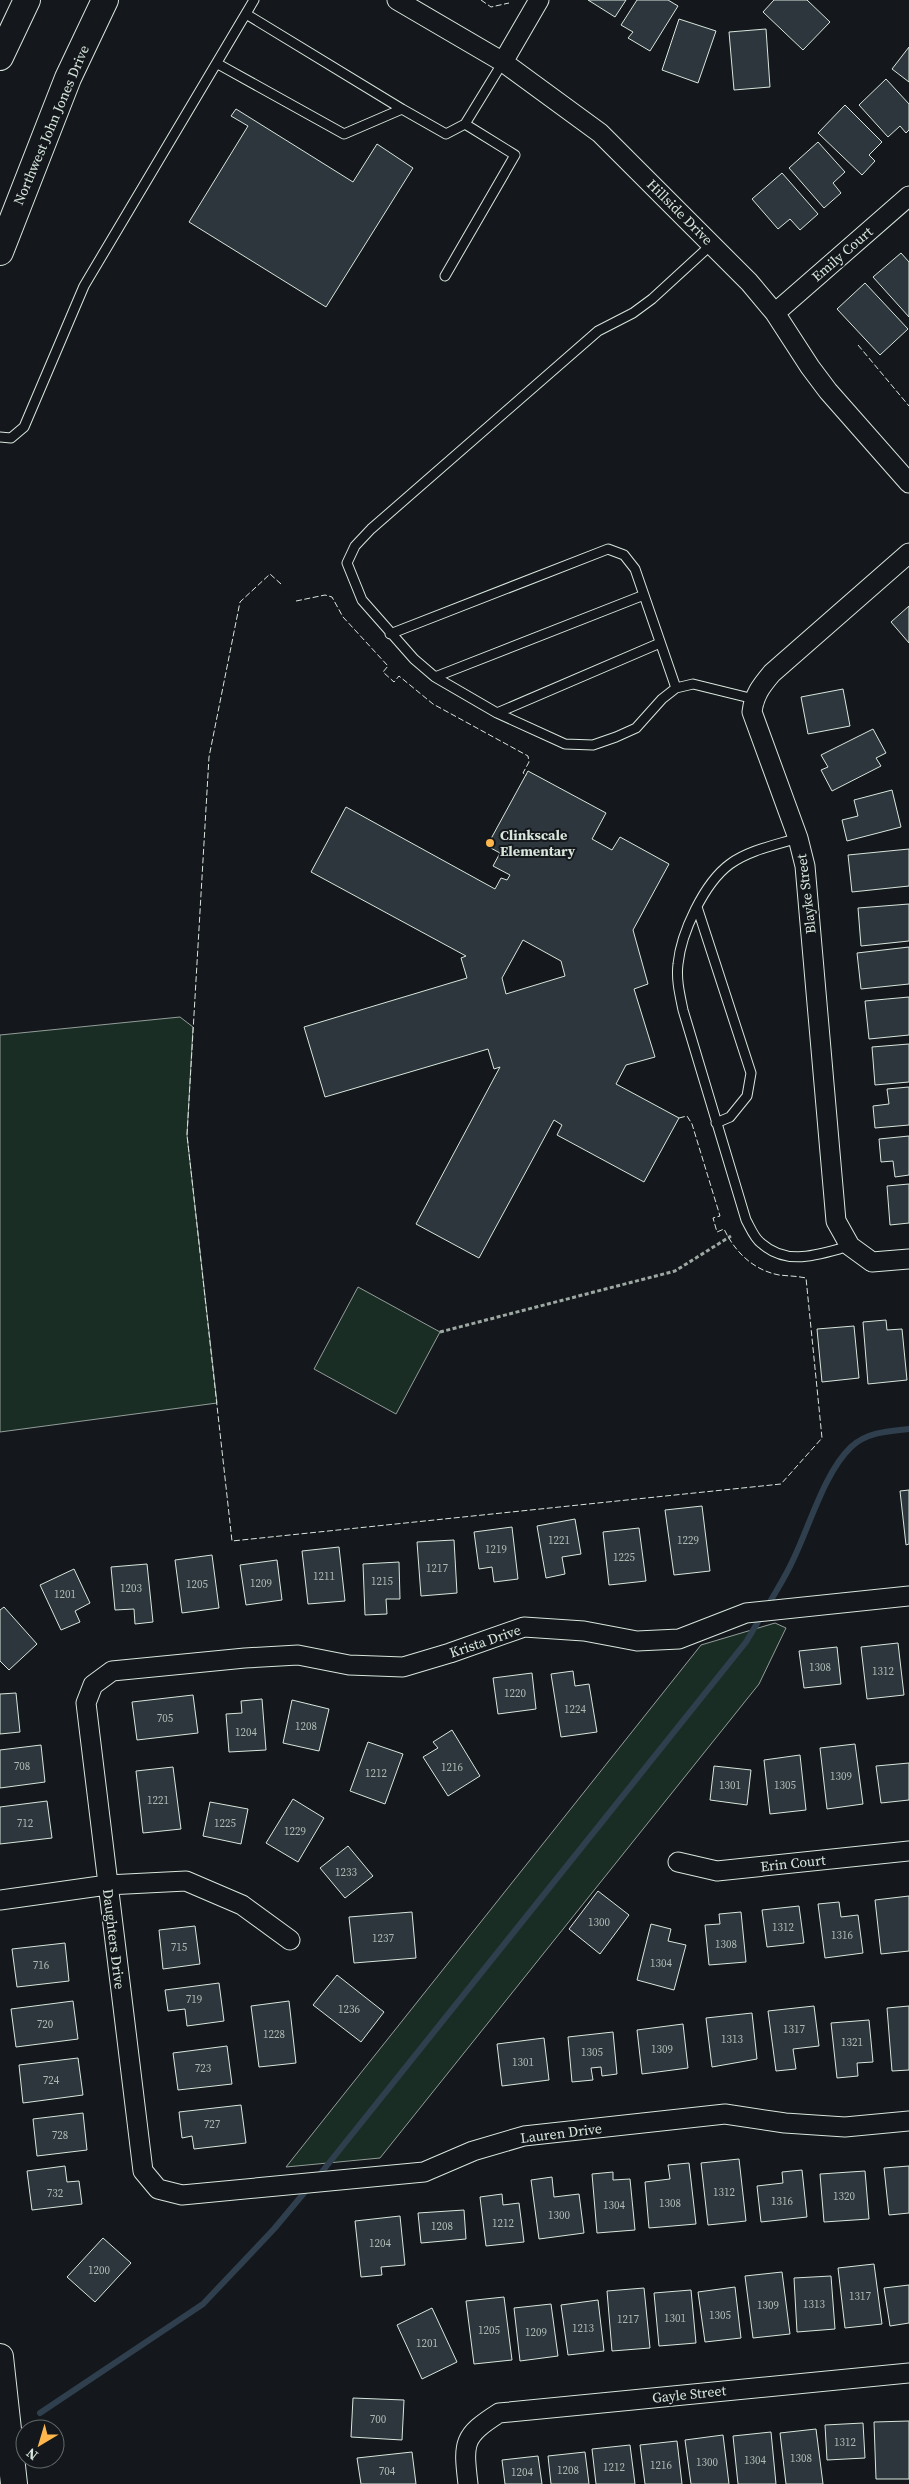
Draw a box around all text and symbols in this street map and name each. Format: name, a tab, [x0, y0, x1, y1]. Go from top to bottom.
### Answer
street label: Northwest John Jones Drive	[8, 42, 94, 208]
street label: Hillside Drive	[643, 175, 717, 249]
street label: Emily Court	[807, 222, 877, 286]
place label: Clinkscale Elementary	[500, 825, 576, 861]
marker: Clinkscale Elementary	[484, 837, 496, 849]
street label: Blayke Street	[791, 852, 821, 935]
house number: 1221	[548, 1533, 570, 1548]
house number: 1229	[677, 1533, 699, 1548]
house number: 1219	[485, 1542, 507, 1557]
house number: 1225	[613, 1550, 635, 1565]
house number: 1217	[426, 1561, 448, 1576]
house number: 1211	[313, 1569, 335, 1584]
house number: 1215	[371, 1574, 393, 1589]
house number: 1209	[250, 1576, 272, 1591]
house number: 1205	[186, 1577, 208, 1592]
house number: 1203	[120, 1581, 142, 1596]
house number: 1201	[54, 1587, 76, 1602]
street label: Krista Drive	[447, 1619, 523, 1663]
house number: 1308	[809, 1660, 831, 1675]
house number: 1312	[872, 1664, 894, 1679]
house number: 1220	[504, 1686, 526, 1701]
house number: 1224	[564, 1702, 586, 1717]
house number: 705	[157, 1711, 174, 1726]
house number: 1208	[295, 1719, 317, 1734]
house number: 1204	[235, 1725, 257, 1740]
house number: 708	[14, 1759, 30, 1774]
house number: 1216	[441, 1760, 463, 1775]
house number: 1212	[365, 1766, 387, 1781]
house number: 1309	[830, 1769, 852, 1784]
house number: 1301	[719, 1778, 741, 1793]
house number: 1305	[774, 1778, 796, 1793]
house number: 1221	[147, 1793, 169, 1808]
house number: 712	[17, 1816, 34, 1831]
house number: 1225	[214, 1816, 236, 1831]
house number: 1229	[284, 1824, 306, 1839]
street label: Erin Court	[759, 1850, 827, 1876]
house number: 1233	[335, 1865, 357, 1880]
street label: Daughters Drive	[98, 1888, 130, 1990]
house number: 1300	[588, 1915, 610, 1930]
house number: 1312	[772, 1920, 794, 1935]
house number: 1316	[831, 1928, 853, 1943]
house number: 1237	[372, 1931, 394, 1946]
house number: 1308	[715, 1937, 737, 1952]
house number: 715	[171, 1940, 188, 1955]
house number: 1304	[650, 1956, 672, 1971]
house number: 716	[33, 1958, 50, 1973]
house number: 719	[186, 1992, 202, 2007]
house number: 1236	[338, 2002, 360, 2017]
house number: 720	[37, 2017, 54, 2032]
house number: 1317	[783, 2022, 805, 2037]
house number: 1228	[263, 2027, 285, 2042]
house number: 1313	[721, 2032, 743, 2047]
house number: 1321	[841, 2035, 863, 2050]
house number: 1309	[651, 2042, 673, 2057]
house number: 1305	[581, 2045, 603, 2060]
house number: 1301	[512, 2055, 534, 2070]
house number: 723	[195, 2061, 212, 2076]
house number: 724	[43, 2073, 60, 2088]
house number: 727	[204, 2117, 221, 2132]
street label: Lauren Drive	[519, 2118, 603, 2148]
house number: 728	[52, 2128, 68, 2143]
house number: 1312	[713, 2185, 735, 2200]
house number: 732	[47, 2186, 64, 2201]
house number: 1320	[833, 2189, 855, 2204]
house number: 1316	[771, 2194, 793, 2209]
house number: 1308	[659, 2196, 681, 2211]
house number: 1304	[603, 2198, 625, 2213]
house number: 1300	[548, 2208, 570, 2223]
house number: 1212	[492, 2216, 514, 2231]
house number: 1208	[431, 2219, 453, 2234]
house number: 1204	[369, 2236, 391, 2251]
house number: 1200	[88, 2263, 110, 2278]
house number: 1317	[849, 2289, 871, 2304]
house number: 1313	[803, 2297, 825, 2312]
house number: 1309	[757, 2298, 779, 2313]
house number: 1305	[709, 2308, 731, 2323]
house number: 1301	[664, 2311, 686, 2326]
house number: 1217	[617, 2312, 639, 2327]
house number: 1213	[572, 2321, 594, 2336]
house number: 1205	[478, 2323, 500, 2338]
house number: 1209	[525, 2325, 547, 2340]
house number: 1201	[416, 2336, 438, 2351]
street label: Gayle Street	[651, 2380, 727, 2408]
house number: 700	[370, 2412, 387, 2427]
north arrow	[15, 2419, 65, 2469]
house number: 1312	[834, 2435, 856, 2450]
text: N	[22, 2443, 42, 2465]
house number: 1308	[790, 2451, 812, 2466]
house number: 1304	[744, 2453, 766, 2468]
house number: 1300	[696, 2455, 718, 2470]
house number: 1216	[650, 2458, 672, 2473]
house number: 1212	[603, 2460, 625, 2475]
house number: 1208	[557, 2463, 579, 2478]
house number: 704	[379, 2464, 396, 2479]
house number: 1204	[511, 2465, 533, 2480]

